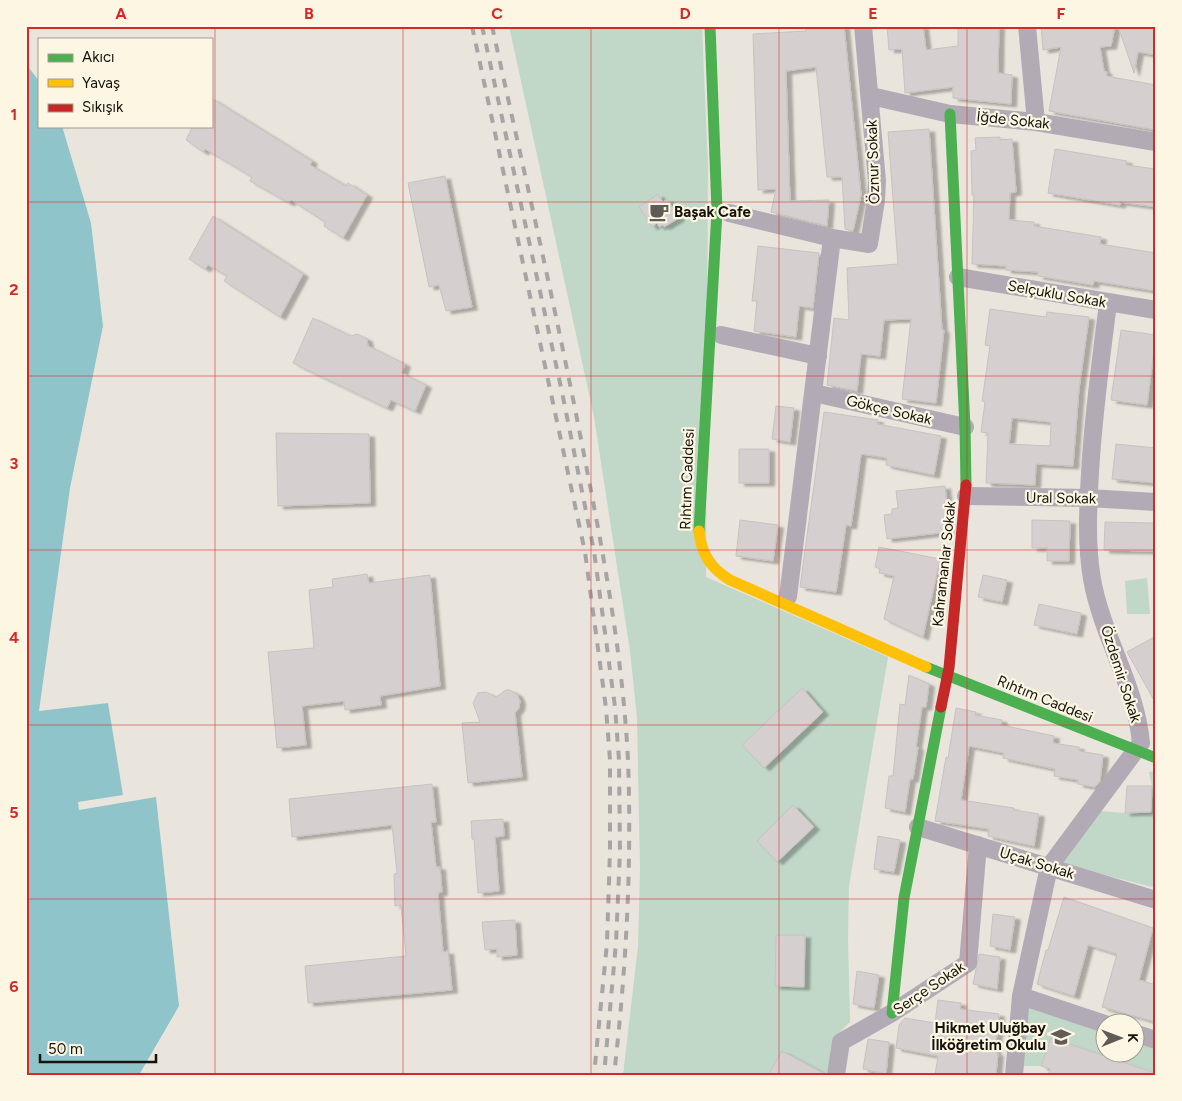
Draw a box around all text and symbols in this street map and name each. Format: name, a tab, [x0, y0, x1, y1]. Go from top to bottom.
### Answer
text: A	[115, 4, 127, 23]
text: B	[304, 4, 314, 23]
text: C	[491, 4, 503, 23]
text: D	[679, 4, 691, 23]
text: E	[868, 4, 878, 23]
text: F	[1057, 4, 1066, 23]
legend	[38, 38, 212, 128]
text: Akıcı	[82, 48, 115, 66]
text: Yavaş	[82, 74, 120, 92]
text: Sıkışık	[82, 98, 124, 116]
text: 1	[11, 105, 17, 124]
street label: İğde Sokak	[976, 107, 1051, 133]
street label: Öznur Sokak	[863, 119, 883, 205]
cafe icon: Başak Cafe	[648, 201, 670, 223]
place label: Başak Cafe	[674, 203, 752, 221]
street label: Selçuklu Sokak	[1006, 276, 1108, 312]
text: 2	[9, 280, 19, 299]
street label: Gökçe Sokak	[845, 391, 934, 429]
street label: Rıhtım Caddesi	[676, 428, 698, 530]
text: 3	[10, 454, 19, 473]
street label: Ural Sokak	[1026, 488, 1097, 508]
street label: Kahramanlar Sokak	[928, 500, 960, 628]
street label: Özdemir Sokak	[1097, 623, 1145, 725]
text: 4	[9, 628, 19, 647]
street label: Rıhtım Caddesi	[995, 672, 1095, 726]
text: 5	[9, 803, 19, 822]
street label: Uçak Sokak	[997, 843, 1077, 883]
street label: Serçe Sokak	[890, 957, 969, 1019]
text: 6	[9, 977, 19, 996]
north arrow	[1094, 1014, 1144, 1064]
place label: Hikmet Uluğbay İlköğretim Okulu	[931, 1019, 1046, 1054]
school or university icon: Hikmet Uluğbay İlköğretim Okulu	[1050, 1026, 1072, 1048]
scale bar	[40, 1031, 156, 1063]
text: K	[1124, 1033, 1141, 1043]
text: 50 m	[48, 1040, 83, 1058]

